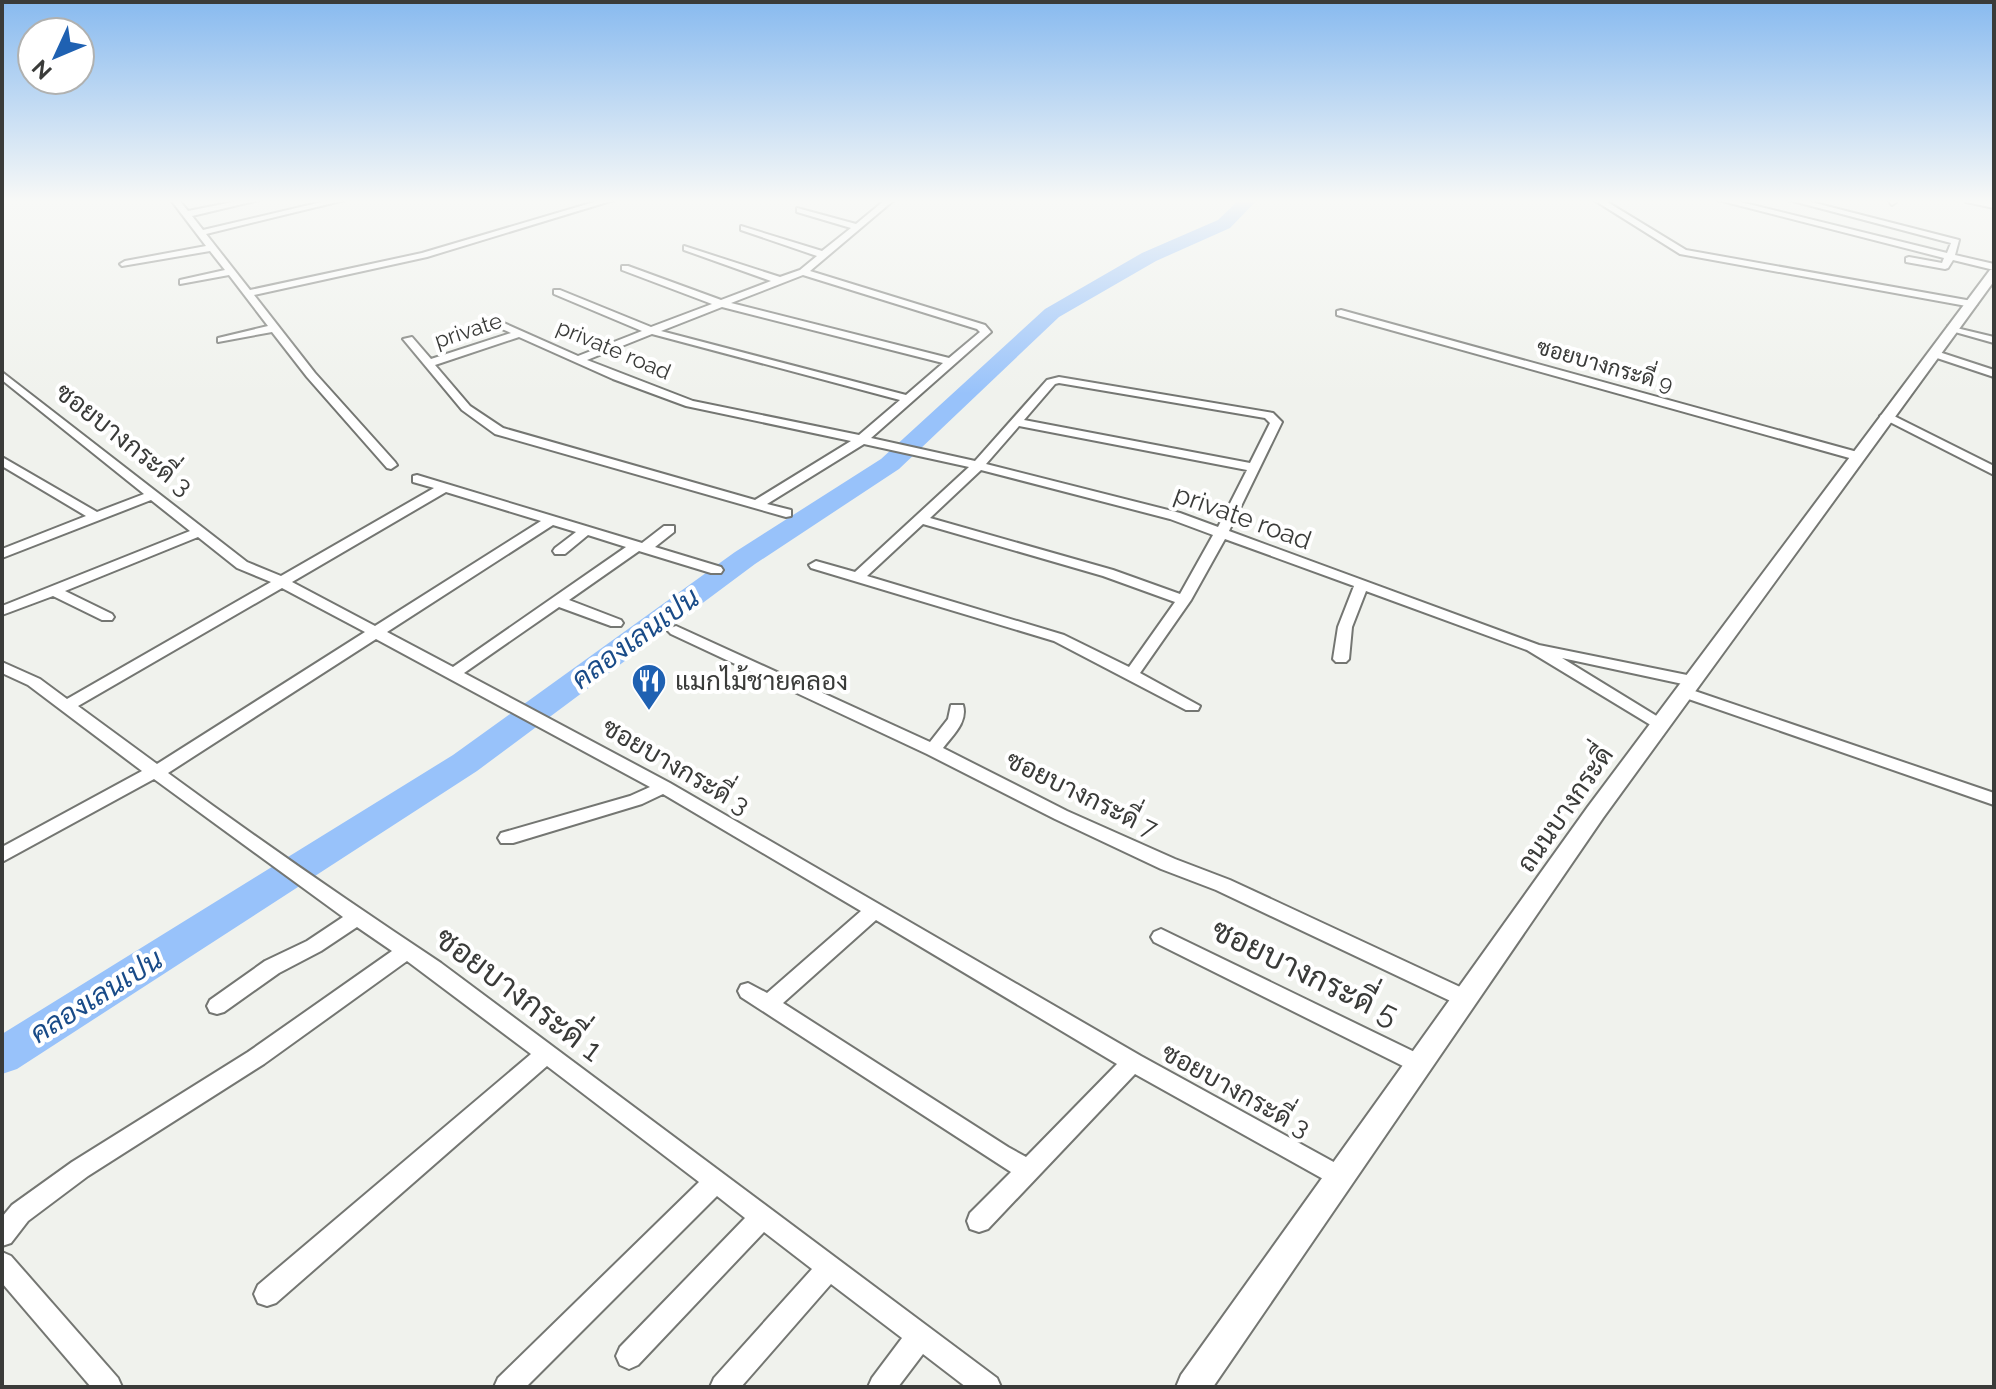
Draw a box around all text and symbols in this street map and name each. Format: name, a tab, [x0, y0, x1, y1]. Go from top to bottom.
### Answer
north arrow	[16, 16, 96, 96]
text: N	[26, 55, 57, 85]
street label: private	[431, 307, 505, 353]
street label: private road	[553, 313, 675, 385]
street label: ซอยบางกระดี่ 9	[1534, 327, 1678, 397]
street label: ซอยบางกระดี่ 3	[50, 371, 202, 502]
street label: private road	[1171, 478, 1315, 556]
water label: คลองเลนเปน	[565, 581, 706, 696]
restaurant icon: แมกไม้ชายคลอง	[630, 662, 668, 712]
place label: แมกไม้ชายคลอง	[675, 665, 848, 696]
street label: ซอยบางกระดี่ 3	[597, 706, 758, 820]
street label: ถนนบางกระดี่	[1505, 736, 1619, 878]
street label: ซอยบางกระดี่ 7	[1001, 738, 1166, 844]
street label: ซอยบางกระดี่ 5	[1206, 902, 1409, 1033]
street label: ซอยบางกระดี่ 1	[429, 912, 615, 1068]
water label: คลองเลนเปน	[24, 943, 169, 1050]
street label: ซอยบางกระดี่ 3	[1157, 1031, 1319, 1143]

